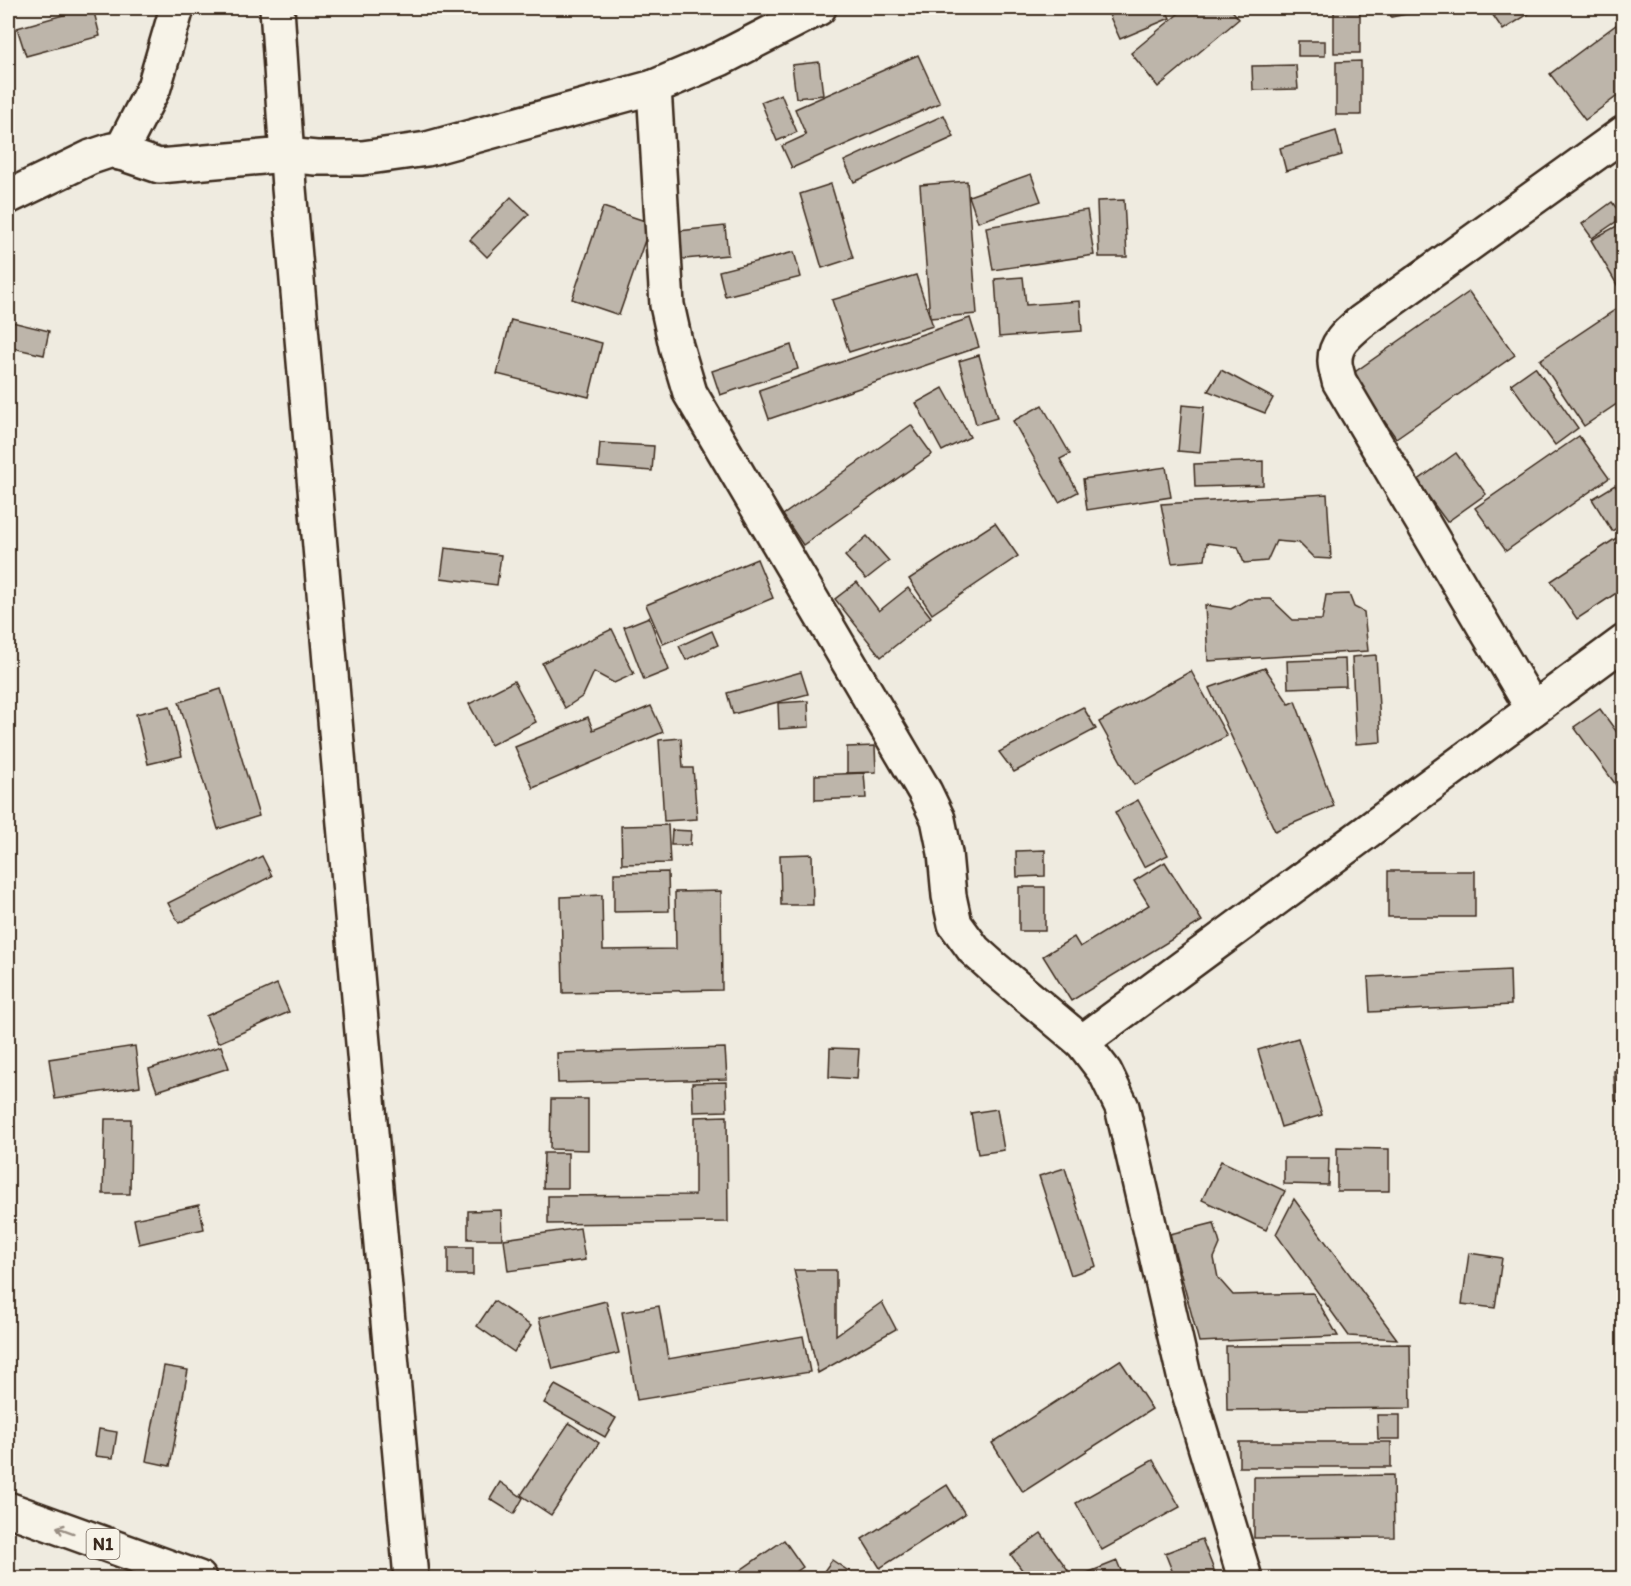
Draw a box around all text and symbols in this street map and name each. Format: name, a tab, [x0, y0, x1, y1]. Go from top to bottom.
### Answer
one-way arrow	[56, 1524, 75, 1535]
road number: N1	[86, 1529, 120, 1559]

